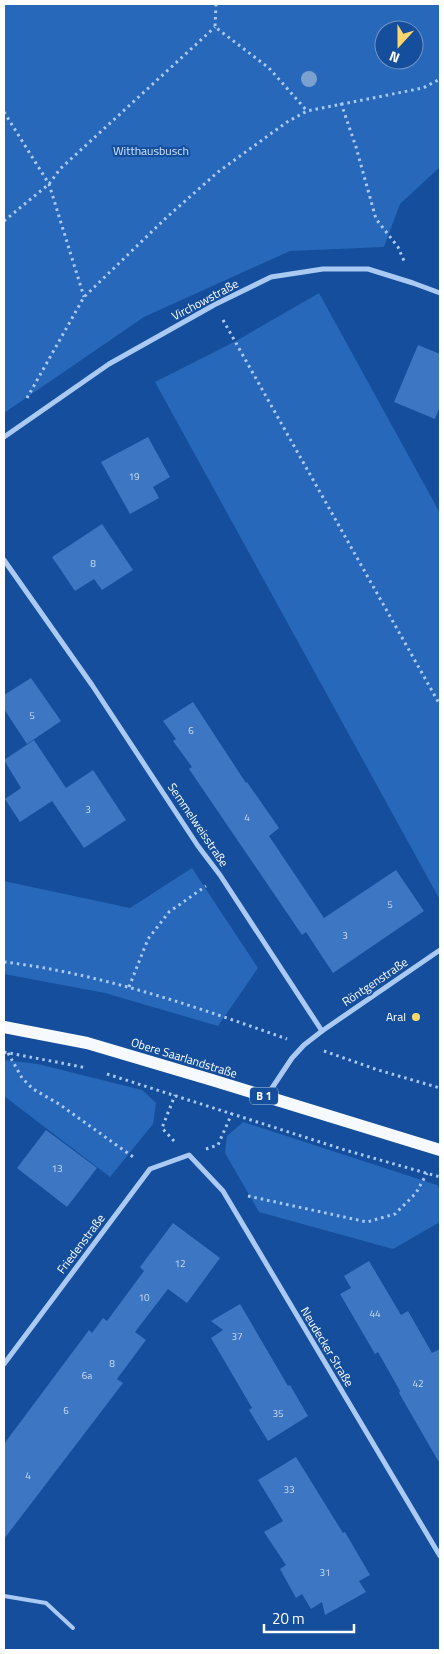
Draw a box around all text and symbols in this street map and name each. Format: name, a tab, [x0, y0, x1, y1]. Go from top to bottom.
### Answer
north arrow	[374, 20, 424, 70]
text: N	[386, 46, 402, 69]
park label: Witthausbusch	[113, 141, 189, 160]
street label: Virchowstraße	[168, 274, 242, 325]
house number: 19	[128, 469, 140, 484]
house number: 8	[90, 556, 96, 571]
house number: 5	[29, 708, 35, 723]
house number: 6	[188, 723, 194, 738]
street label: Semmelweisstraße	[163, 779, 234, 871]
house number: 3	[85, 802, 91, 817]
house number: 4	[244, 810, 250, 825]
house number: 5	[387, 897, 393, 912]
house number: 3	[342, 928, 348, 943]
street label: Röntgenstraße	[338, 953, 411, 1011]
place label: Aral	[386, 1007, 406, 1026]
marker: Aral	[410, 1011, 422, 1023]
street label: Obere Saarlandstraße	[129, 1032, 240, 1083]
road number: B 1	[250, 1088, 278, 1104]
house number: 13	[51, 1161, 63, 1176]
street label: Friedenstraße	[52, 1210, 109, 1278]
house number: 12	[174, 1256, 186, 1271]
house number: 10	[138, 1290, 150, 1305]
street label: Neudecker Straße	[296, 1303, 359, 1390]
house number: 44	[369, 1306, 381, 1321]
house number: 37	[231, 1329, 243, 1344]
house number: 8	[109, 1356, 115, 1371]
house number: 6a	[82, 1368, 92, 1383]
house number: 42	[412, 1376, 424, 1391]
house number: 6	[63, 1403, 69, 1418]
house number: 35	[272, 1406, 284, 1421]
house number: 4	[25, 1468, 31, 1483]
house number: 33	[283, 1482, 295, 1497]
house number: 31	[319, 1565, 331, 1580]
scale bar	[264, 1602, 354, 1634]
text: 20 m	[272, 1607, 305, 1630]

